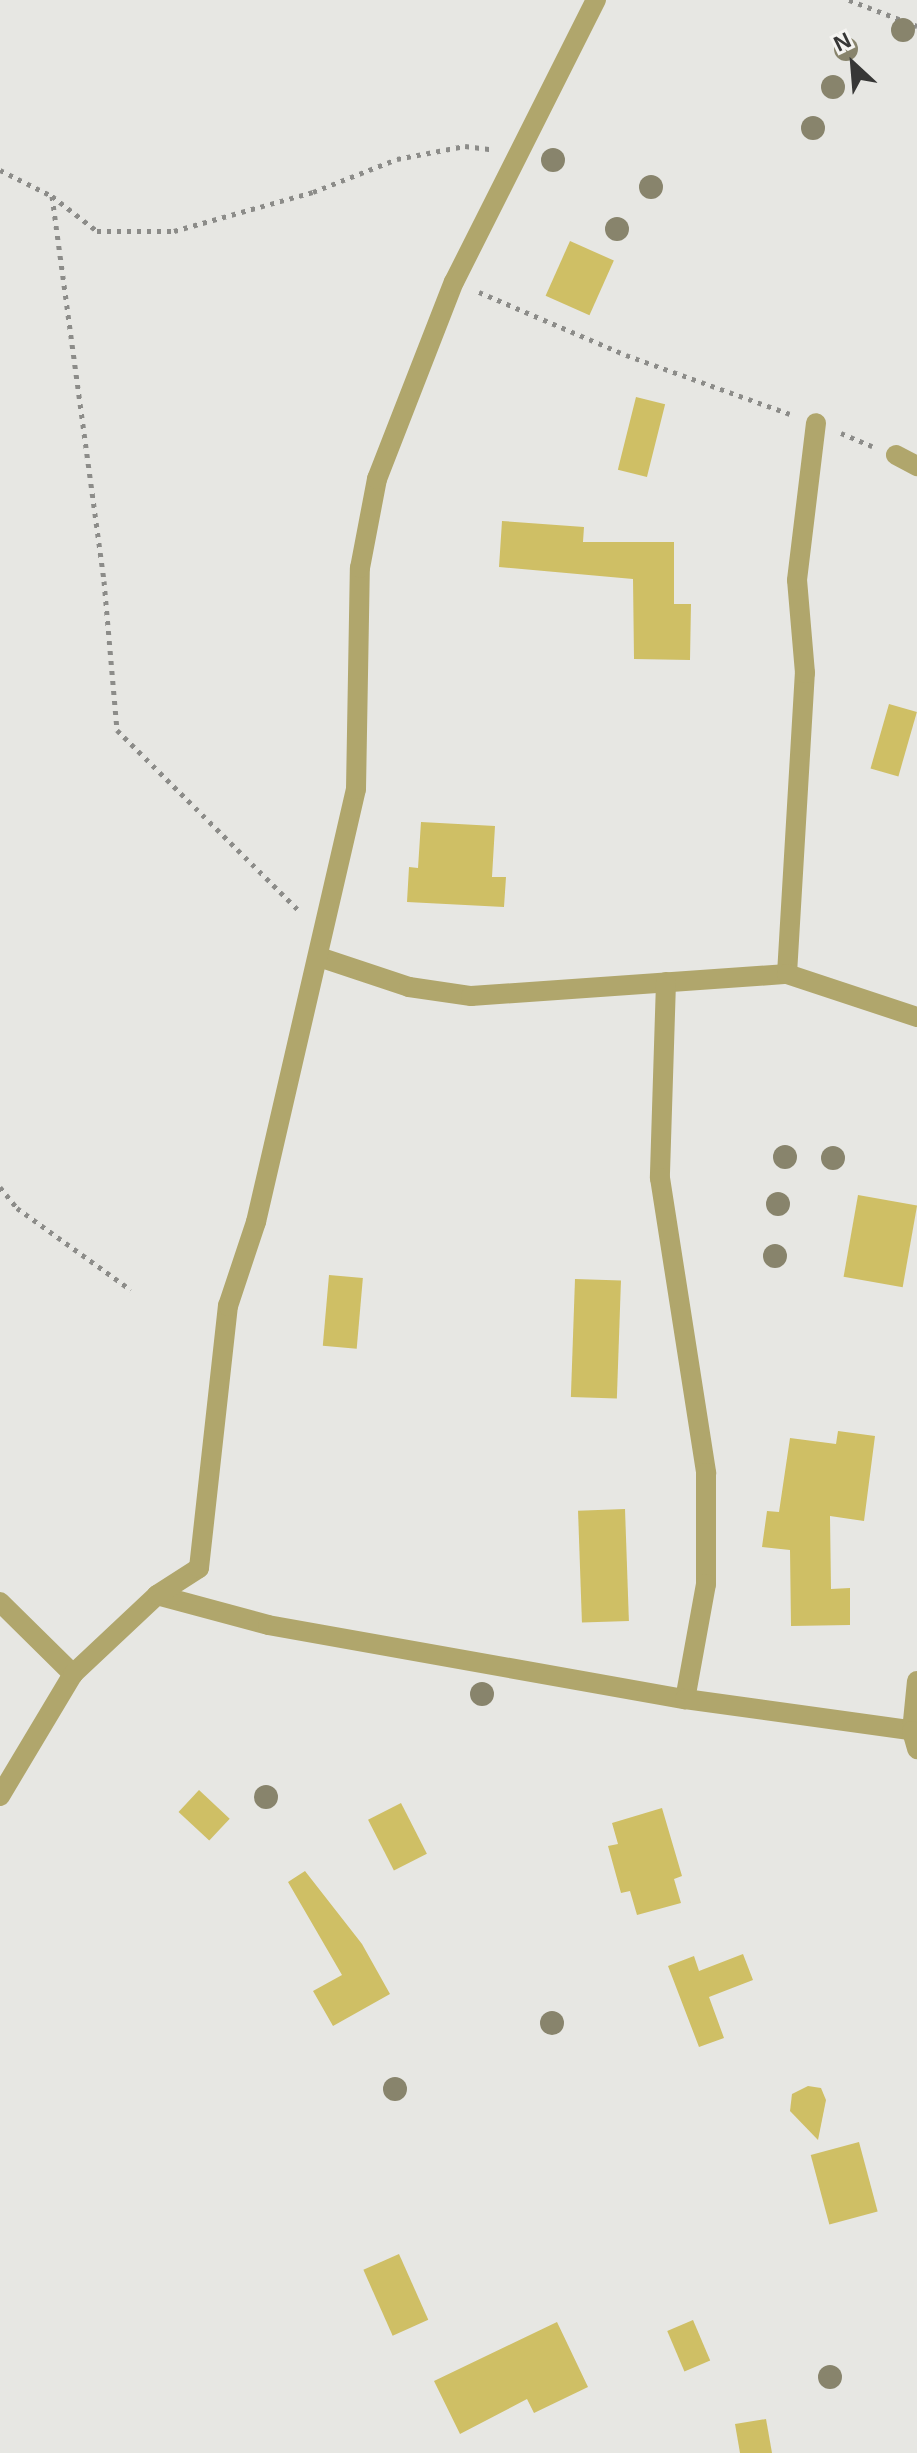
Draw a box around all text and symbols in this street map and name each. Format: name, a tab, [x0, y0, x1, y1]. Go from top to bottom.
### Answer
north arrow	[813, 24, 893, 104]
text: N	[830, 27, 855, 57]

